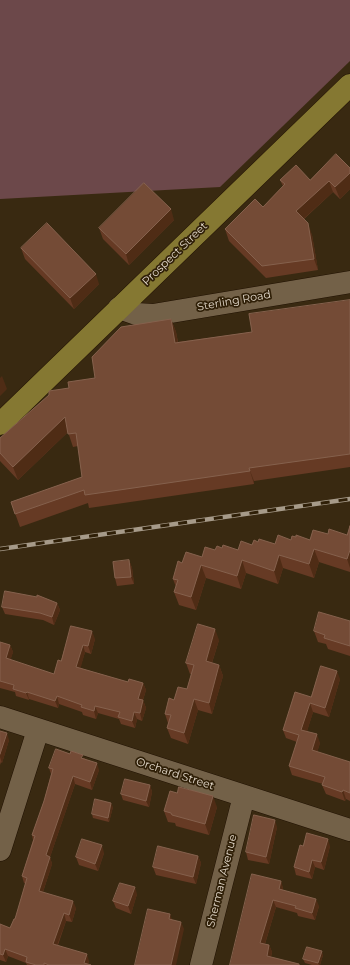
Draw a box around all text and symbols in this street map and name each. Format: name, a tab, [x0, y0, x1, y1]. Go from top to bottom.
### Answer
street label: Prospect Street	[140, 220, 210, 288]
street label: Sterling Road	[196, 288, 272, 314]
street label: Orchard Street	[134, 755, 216, 793]
street label: Sherman Avenue	[204, 833, 240, 929]

